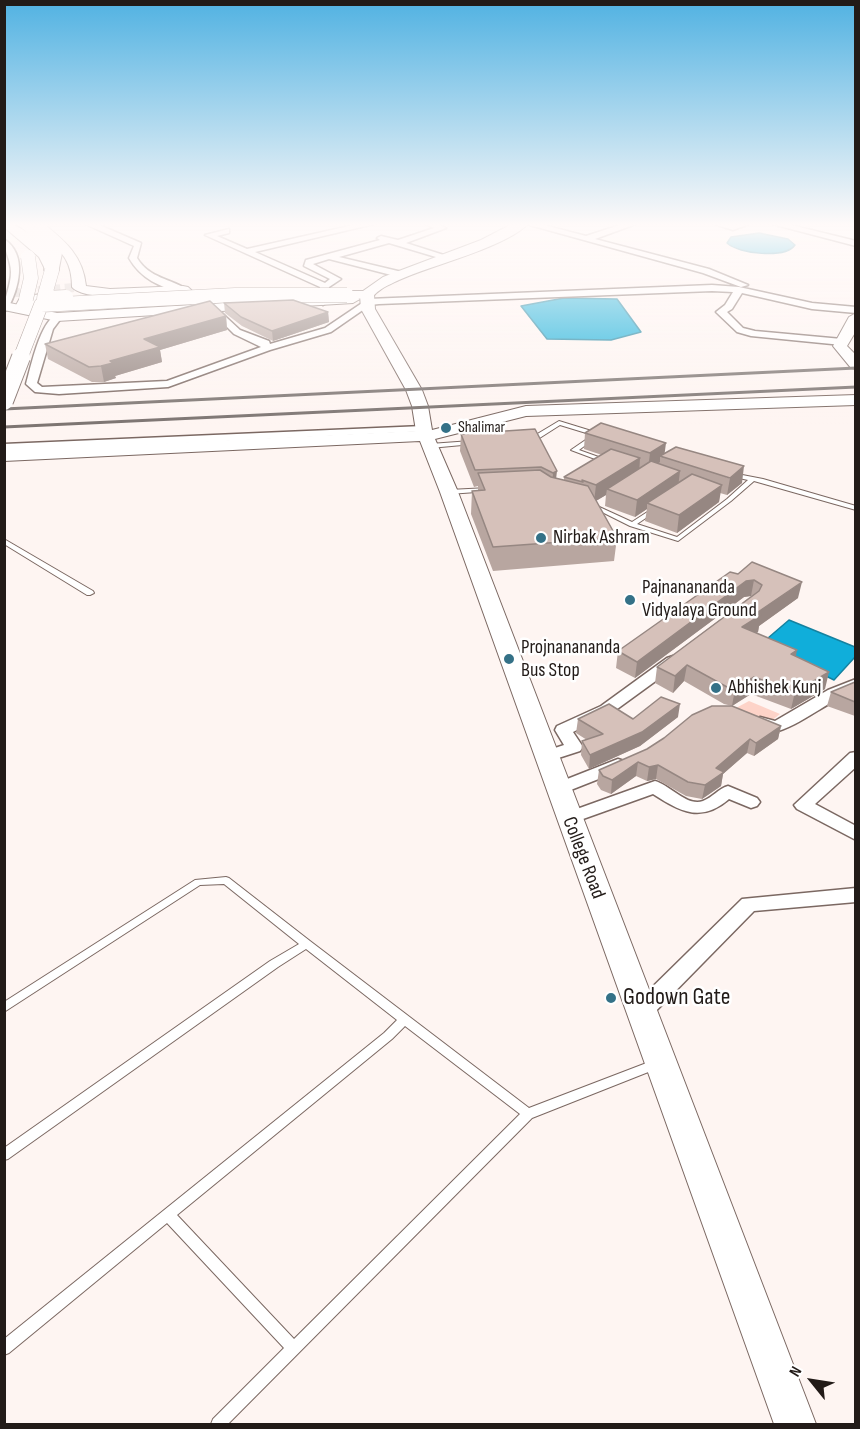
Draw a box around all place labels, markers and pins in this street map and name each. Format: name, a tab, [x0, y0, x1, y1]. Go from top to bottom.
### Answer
place label: Shalimar	[458, 418, 505, 438]
marker: Shalimar	[439, 421, 453, 435]
place label: Nirbak Ashram	[553, 526, 650, 550]
marker: Nirbak Ashram	[534, 531, 548, 545]
place label: Pajnanananda Vidyalaya Ground	[642, 576, 757, 623]
marker: Pajnanananda Vidyalaya Ground	[623, 593, 637, 607]
place label: Projnanananda Bus Stop	[521, 636, 620, 683]
marker: Projnanananda Bus Stop	[502, 652, 516, 666]
place label: Abhishek Kunj	[728, 676, 821, 700]
marker: Abhishek Kunj	[709, 681, 723, 695]
place label: Godown Gate	[623, 984, 730, 1012]
marker: Godown Gate	[604, 991, 618, 1005]

